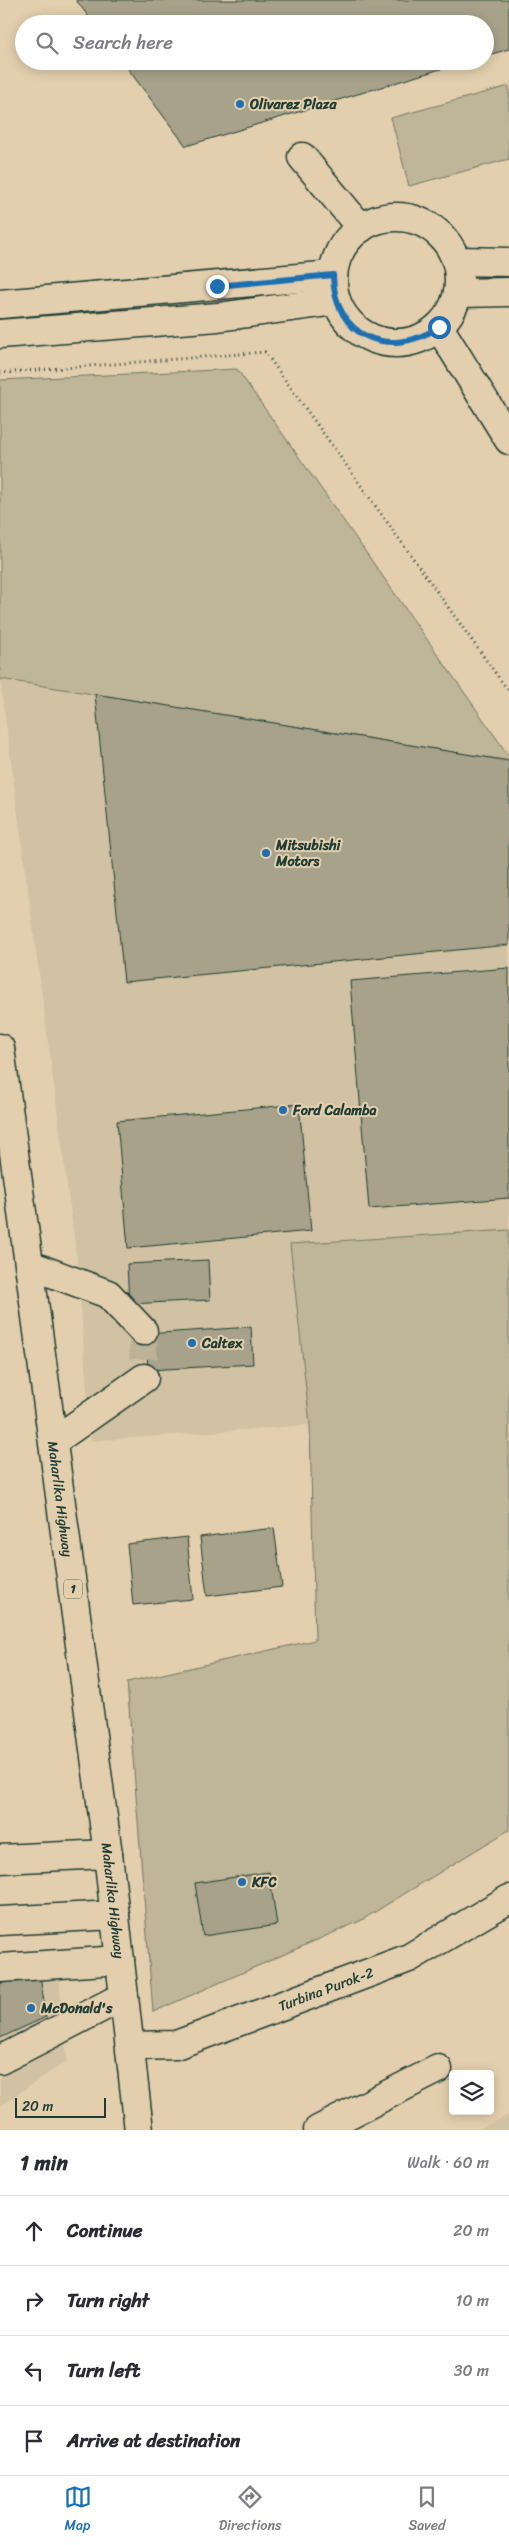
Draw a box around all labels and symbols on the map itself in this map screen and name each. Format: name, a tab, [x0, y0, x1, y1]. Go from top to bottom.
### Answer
place label: Olivarez Plaza	[249, 92, 337, 117]
marker: Olivarez Plaza	[234, 98, 246, 110]
route end	[206, 275, 229, 298]
route start	[428, 316, 451, 339]
place label: Mitsubishi Motors	[275, 833, 341, 874]
marker: Mitsubishi Motors	[260, 847, 272, 859]
place label: Ford Calamba	[292, 1098, 377, 1123]
marker: Ford Calamba	[277, 1104, 289, 1116]
place label: Caltex	[201, 1331, 243, 1356]
marker: Caltex	[186, 1337, 198, 1349]
street label: Maharlika Highway	[40, 1439, 80, 1559]
road number: 1	[64, 1580, 82, 1598]
street label: Maharlika Highway	[94, 1841, 132, 1961]
place label: KFC	[251, 1870, 277, 1895]
marker: KFC	[236, 1876, 248, 1888]
street label: Turbina Purok-2	[275, 1960, 377, 2019]
place label: McDonald's	[40, 1996, 113, 2021]
marker: McDonald's	[25, 2002, 37, 2014]
scale bar	[15, 2095, 106, 2118]

